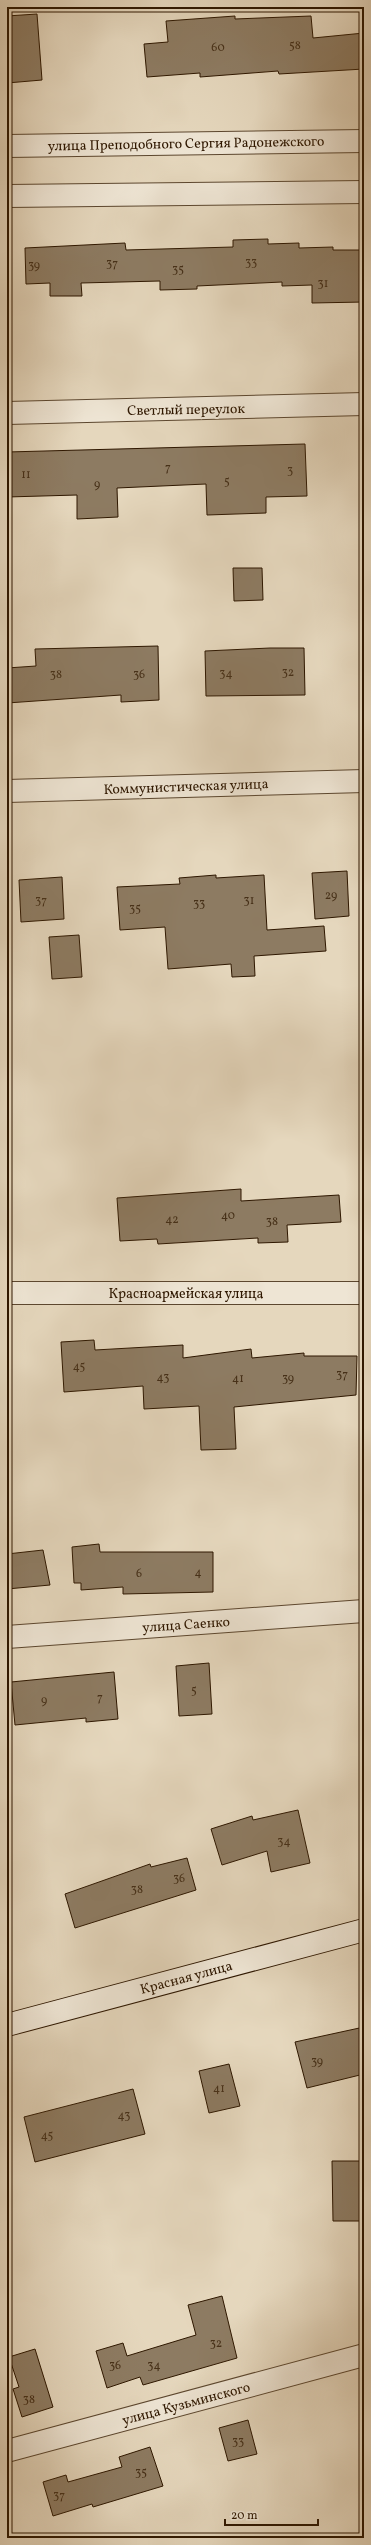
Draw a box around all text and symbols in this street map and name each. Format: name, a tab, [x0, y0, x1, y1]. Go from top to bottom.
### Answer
house number: 58	[289, 38, 301, 54]
house number: 60	[211, 40, 225, 56]
street label: улица Преподобного Сергия Радонежского	[47, 133, 325, 156]
house number: 33	[245, 255, 257, 271]
house number: 37	[106, 256, 118, 272]
house number: 39	[28, 258, 40, 274]
house number: 35	[172, 262, 184, 278]
house number: 31	[318, 276, 328, 292]
street label: Светлый переулок	[127, 400, 246, 421]
house number: 7	[165, 460, 171, 476]
house number: 3	[287, 463, 293, 479]
house number: 11	[21, 467, 31, 483]
house number: 5	[224, 474, 230, 490]
house number: 9	[94, 477, 100, 493]
house number: 32	[282, 665, 294, 681]
house number: 34	[219, 666, 233, 682]
house number: 38	[50, 667, 62, 683]
house number: 36	[133, 667, 145, 683]
street label: Коммунистическая улица	[103, 775, 269, 800]
house number: 29	[325, 888, 337, 904]
house number: 37	[35, 893, 47, 909]
house number: 31	[244, 893, 254, 909]
house number: 33	[193, 896, 205, 912]
house number: 35	[129, 901, 141, 917]
house number: 40	[221, 1208, 235, 1224]
house number: 42	[165, 1212, 179, 1228]
house number: 38	[266, 1214, 278, 1230]
street label: Красноармейская улица	[108, 1285, 264, 1304]
house number: 45	[73, 1359, 86, 1375]
house number: 37	[336, 1367, 348, 1383]
house number: 43	[157, 1370, 169, 1386]
house number: 41	[232, 1371, 244, 1387]
house number: 39	[282, 1371, 294, 1387]
house number: 4	[194, 1565, 202, 1581]
house number: 6	[136, 1566, 142, 1582]
street label: улица Саенко	[142, 1613, 231, 1638]
house number: 5	[191, 1683, 197, 1699]
house number: 7	[97, 1690, 103, 1706]
house number: 9	[41, 1693, 47, 1709]
house number: 34	[277, 1834, 291, 1850]
house number: 36	[173, 1871, 185, 1887]
house number: 38	[131, 1882, 143, 1898]
street label: Красная улица	[138, 1957, 235, 2000]
house number: 39	[311, 2054, 323, 2070]
house number: 41	[213, 2081, 225, 2097]
house number: 43	[118, 2108, 130, 2124]
house number: 45	[41, 2128, 54, 2144]
house number: 32	[210, 2336, 222, 2352]
house number: 36	[109, 2358, 121, 2374]
house number: 34	[147, 2358, 161, 2374]
street label: улица Кузьминского	[120, 2378, 253, 2431]
house number: 38	[23, 2392, 35, 2408]
house number: 33	[232, 2434, 244, 2450]
house number: 35	[135, 2465, 147, 2481]
house number: 37	[53, 2488, 65, 2504]
scale bar	[225, 2501, 318, 2527]
text: 20 m	[231, 2508, 258, 2524]

